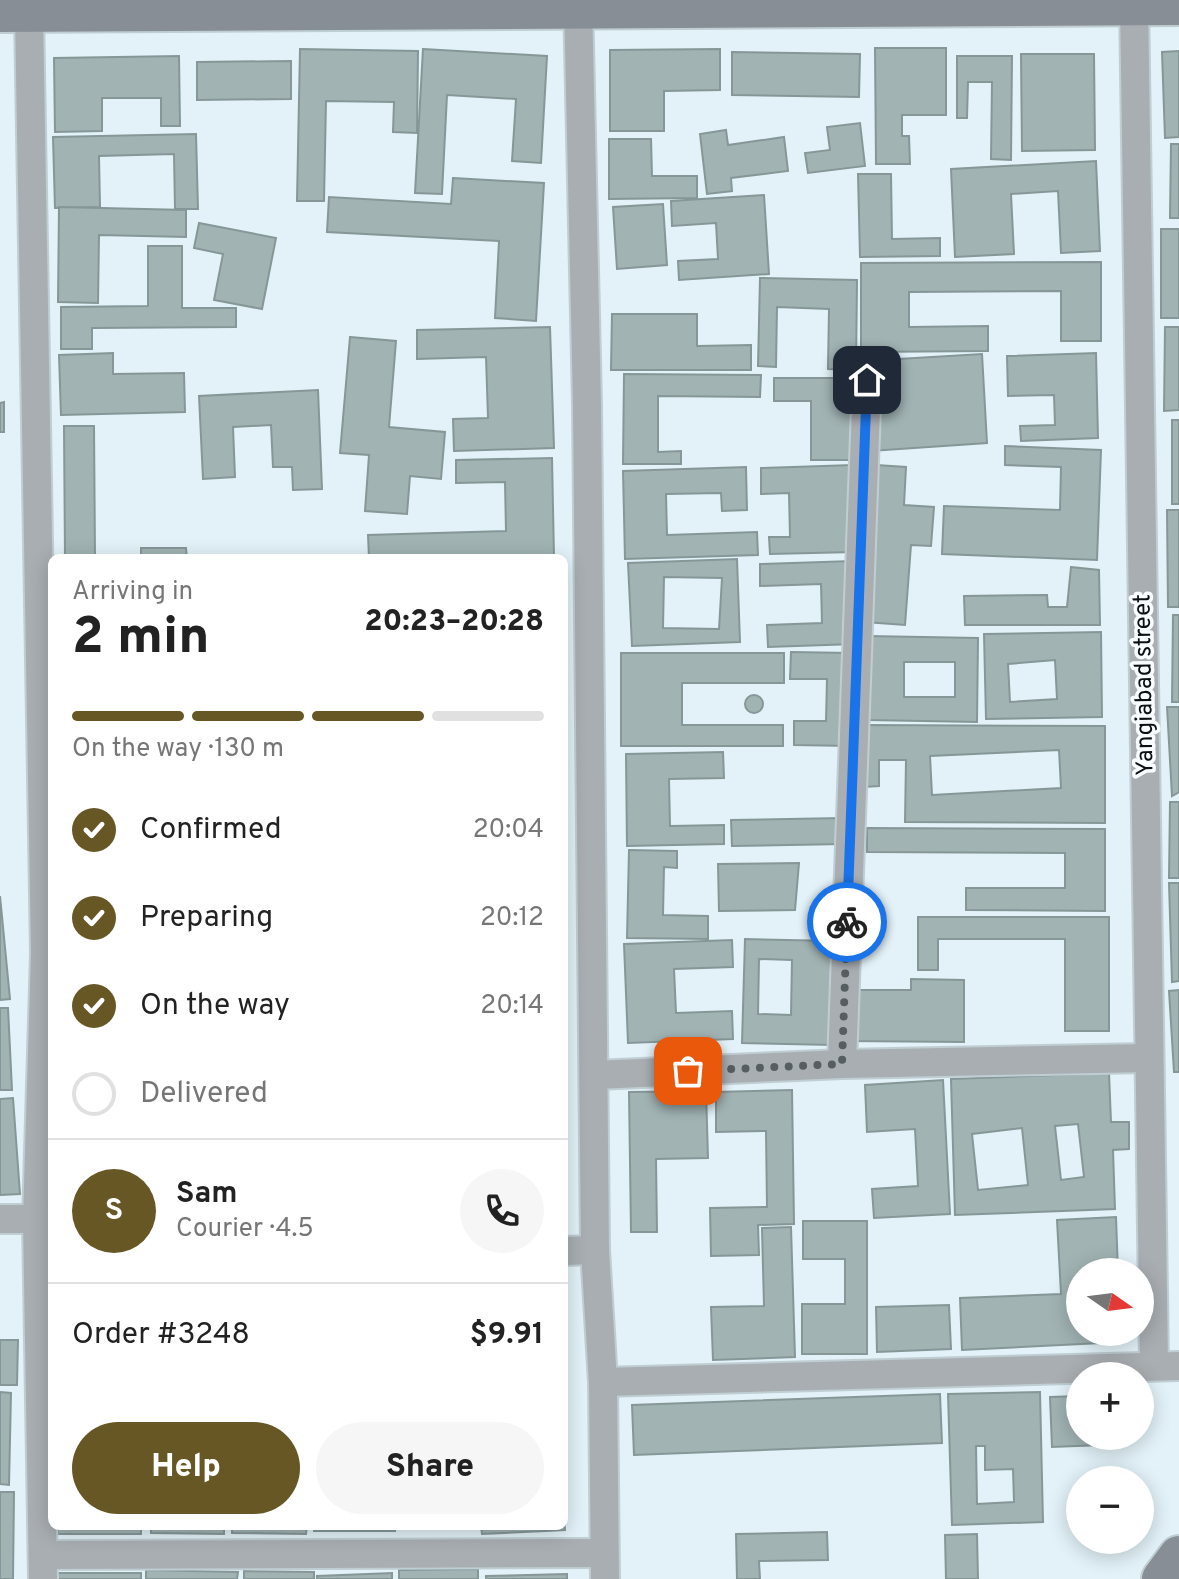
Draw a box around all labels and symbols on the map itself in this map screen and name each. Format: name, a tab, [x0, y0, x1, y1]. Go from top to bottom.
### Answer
pin	[833, 346, 901, 414]
street label: Yangiabad street	[1128, 594, 1162, 776]
courier	[807, 882, 887, 962]
pin	[654, 1037, 722, 1105]
north arrow	[1066, 1258, 1154, 1346]

